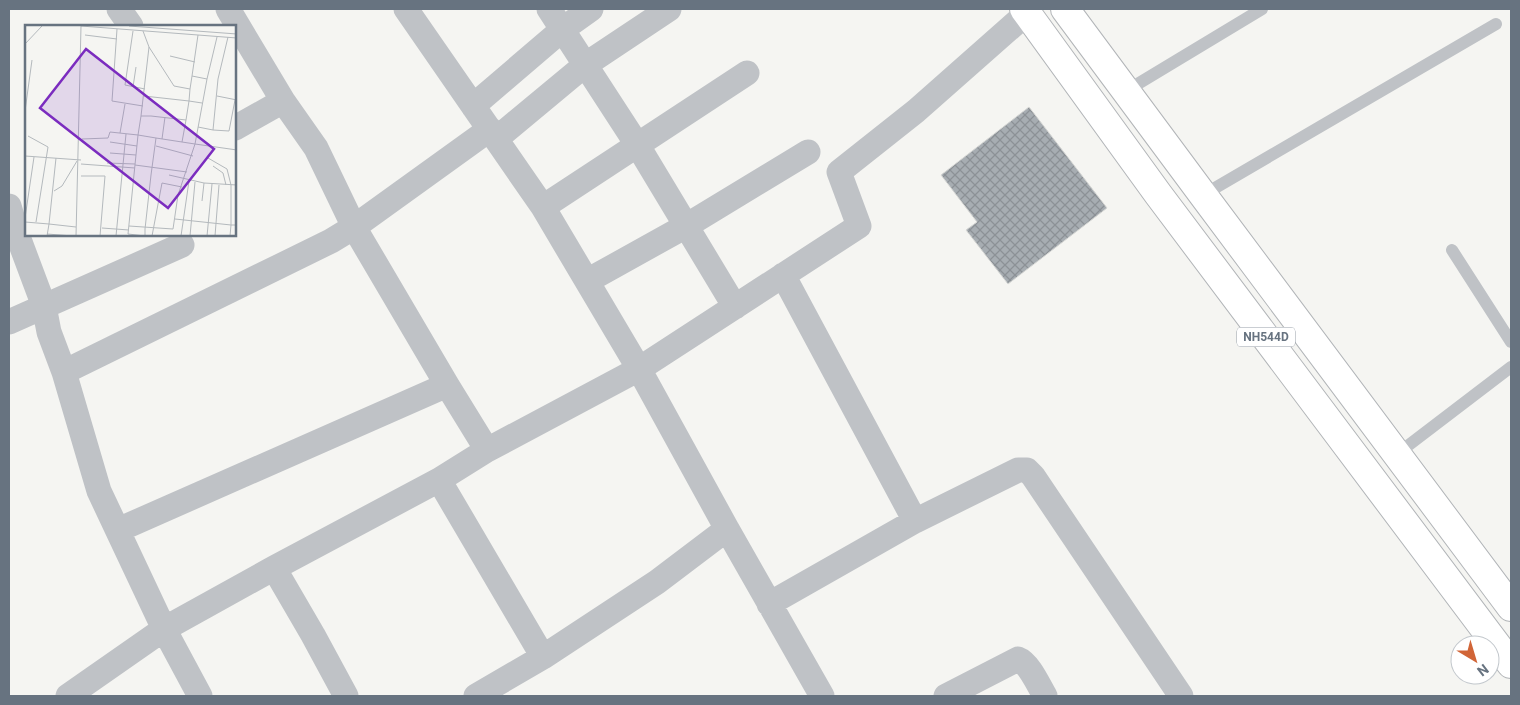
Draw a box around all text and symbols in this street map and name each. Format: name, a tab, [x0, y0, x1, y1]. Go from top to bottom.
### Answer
inset map	[25, 25, 236, 236]
road number: NH544D	[1237, 328, 1295, 347]
north arrow	[1450, 635, 1500, 685]
text: N	[1474, 661, 1492, 680]

